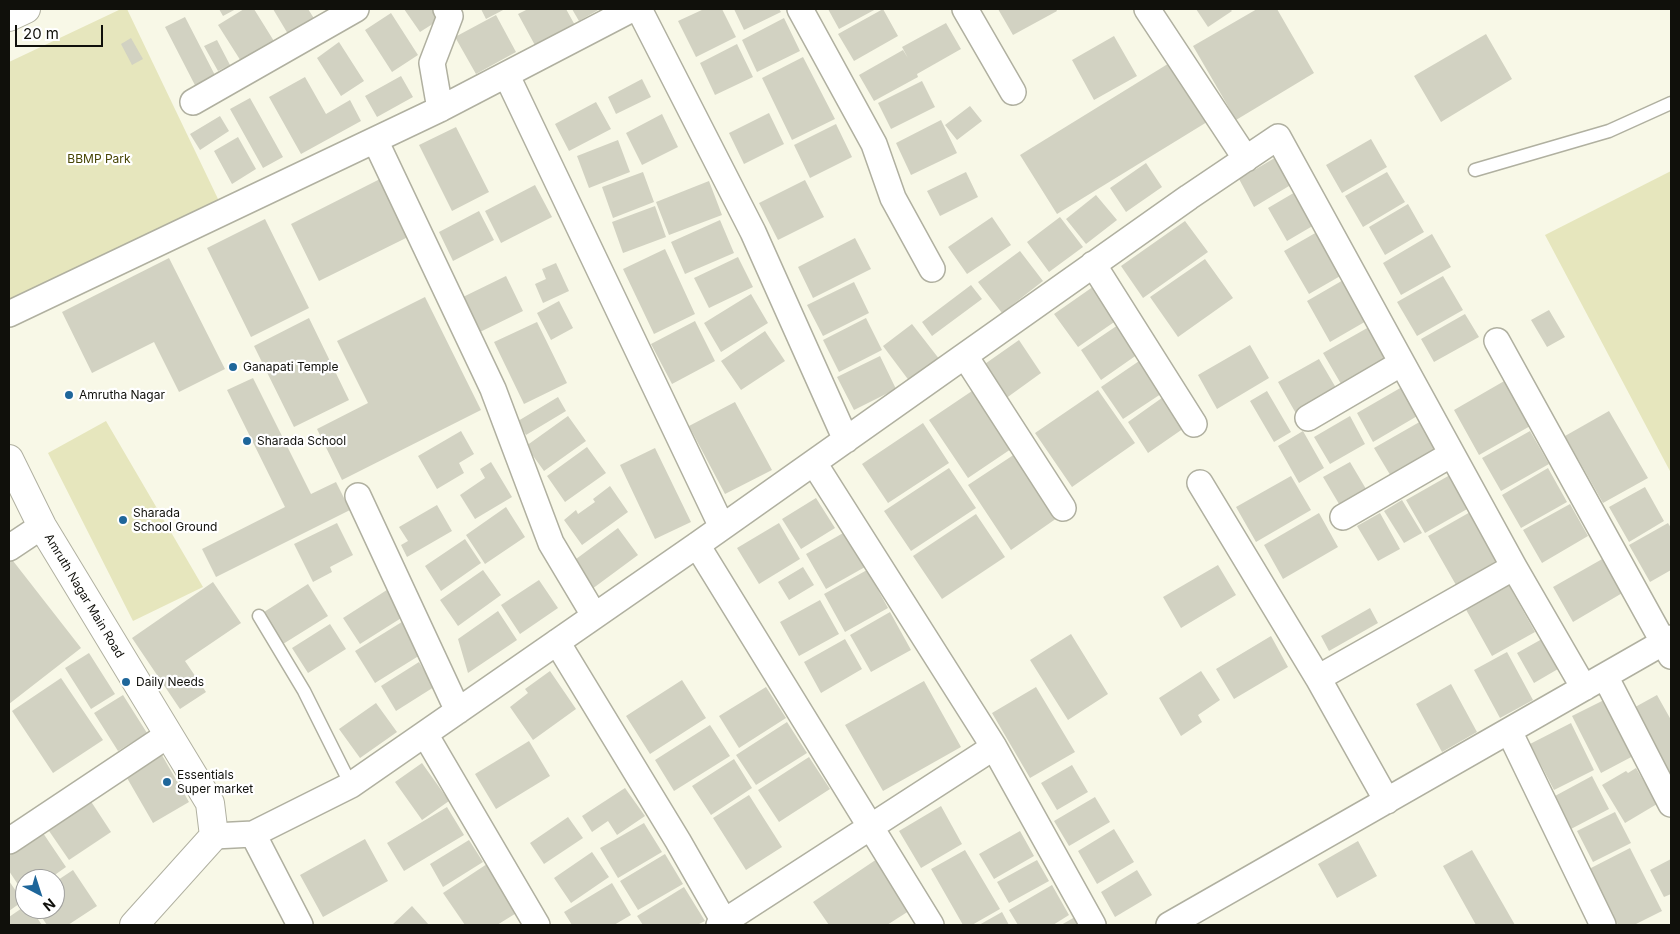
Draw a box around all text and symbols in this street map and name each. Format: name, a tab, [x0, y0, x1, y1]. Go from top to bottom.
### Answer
scale bar	[18, 15, 105, 47]
text: 20 m	[23, 24, 59, 43]
park label: BBMP Park	[67, 152, 131, 166]
place label: Ganapati Temple	[243, 360, 338, 374]
marker: Ganapati Temple	[227, 361, 239, 373]
place label: Amrutha Nagar	[79, 388, 165, 402]
marker: Amrutha Nagar	[63, 389, 75, 401]
place label: Sharada School	[257, 434, 346, 448]
marker: Sharada School	[241, 435, 253, 447]
place label: Sharada School Ground	[133, 506, 217, 534]
marker: Sharada School Ground	[117, 514, 129, 526]
street label: Amruth Nagar Main Road	[41, 531, 127, 661]
place label: Daily Needs	[136, 675, 204, 689]
marker: Daily Needs	[120, 676, 132, 688]
place label: Essentials Super market	[177, 768, 253, 796]
marker: Essentials Super market	[161, 776, 173, 788]
north arrow	[15, 869, 65, 919]
text: N	[40, 895, 59, 915]

